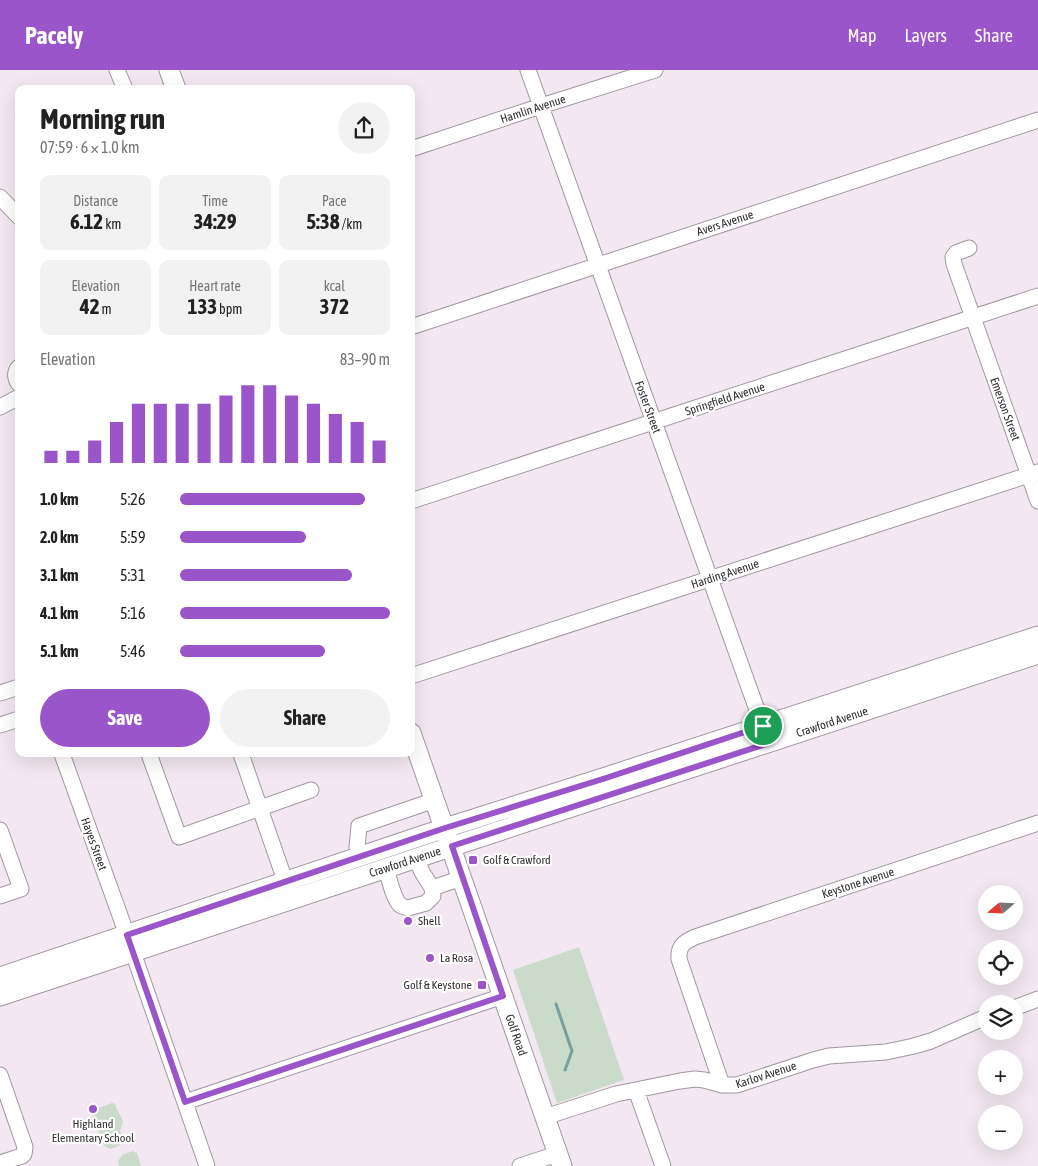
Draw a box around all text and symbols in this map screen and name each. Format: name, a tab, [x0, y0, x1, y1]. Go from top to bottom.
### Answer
text: Pacely	[25, 22, 83, 49]
text: Map	[847, 25, 876, 46]
text: Layers	[904, 25, 947, 46]
text: Share	[975, 25, 1013, 46]
street label: Hamlin Avenue	[499, 92, 567, 126]
button: share	[338, 102, 390, 154]
text: Morning run	[40, 103, 165, 135]
text: 07:59 · 6 × 1.0 km	[40, 138, 140, 156]
text: Distance	[73, 193, 118, 209]
text: Time	[202, 193, 228, 209]
text: Pace	[322, 193, 347, 209]
street label: Avers Avenue	[695, 207, 755, 239]
text: 6.12	[70, 209, 103, 233]
text: 34:29	[193, 209, 237, 233]
text: 5:38	[306, 209, 340, 233]
text: km	[103, 216, 121, 232]
text: /km	[340, 216, 362, 232]
text: Elevation	[71, 278, 120, 294]
text: Heart rate	[189, 278, 241, 294]
text: kcal	[324, 278, 345, 294]
text: 42	[80, 294, 100, 318]
text: 133	[188, 294, 217, 318]
text: 372	[320, 294, 349, 318]
text: m	[100, 301, 112, 317]
text: bpm	[217, 301, 242, 317]
text: Elevation	[40, 350, 95, 368]
text: 83–90 m	[340, 350, 390, 368]
street label: Emerson Street	[987, 375, 1023, 443]
street label: Foster Street	[632, 379, 664, 436]
street label: Springfield Avenue	[683, 379, 767, 419]
text: 1.0 km	[40, 490, 79, 508]
text: 5:26	[120, 490, 145, 508]
text: 2.0 km	[40, 528, 79, 546]
text: 5:59	[120, 528, 145, 546]
street label: Harding Avenue	[689, 556, 761, 592]
text: 3.1 km	[40, 566, 79, 584]
text: 5:31	[120, 566, 145, 584]
text: 4.1 km	[40, 604, 79, 622]
text: 5:16	[120, 604, 145, 622]
text: 5.1 km	[40, 642, 79, 660]
text: 5:46	[120, 642, 145, 660]
button: Save	[40, 689, 210, 747]
button: Share	[220, 689, 390, 747]
street label: Crawford Avenue	[794, 704, 870, 740]
pin	[742, 705, 784, 747]
icon: arrive	[749, 712, 777, 740]
street label: Hayes Street	[78, 816, 110, 873]
street label: Crawford Avenue	[367, 844, 443, 880]
place label: Golf & Crawford	[483, 853, 551, 867]
marker: Golf & Crawford	[467, 854, 479, 866]
street label: Keystone Avenue	[820, 865, 896, 901]
north arrow	[978, 885, 1022, 930]
map controls	[978, 885, 1023, 1150]
place label: Shell	[418, 914, 441, 928]
marker: Shell	[402, 915, 414, 927]
button: locate	[978, 940, 1023, 985]
place label: La Rosa	[440, 951, 473, 965]
marker: La Rosa	[424, 952, 436, 964]
place label: Golf & Keystone	[404, 978, 472, 992]
marker: Golf & Keystone	[476, 979, 488, 991]
button: layers	[978, 995, 1023, 1040]
street label: Golf Road	[502, 1012, 530, 1058]
button: +	[978, 1050, 1023, 1095]
street label: Karlov Avenue	[734, 1059, 798, 1091]
marker: Highland Elementary School	[87, 1103, 99, 1115]
button: −	[978, 1105, 1023, 1150]
place label: Highland Elementary School	[52, 1117, 135, 1145]

